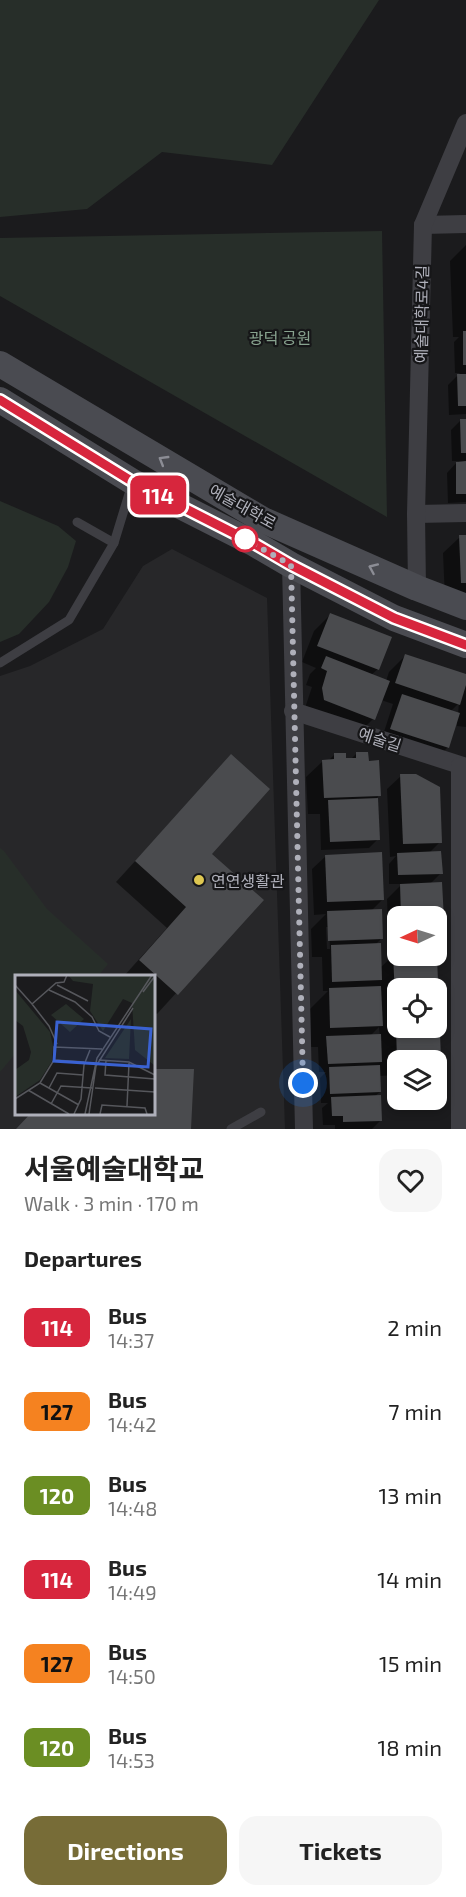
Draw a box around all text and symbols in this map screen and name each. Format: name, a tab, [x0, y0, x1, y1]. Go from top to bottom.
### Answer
street label: 예술대학로4길	[411, 265, 431, 363]
park label: 광덕 공원	[249, 328, 311, 347]
one-way arrow	[159, 456, 169, 467]
line badge: 114	[124, 476, 192, 514]
street label: 예술대학로	[206, 480, 280, 532]
text: 114	[142, 483, 174, 508]
unlabelled marker	[232, 526, 258, 552]
one-way arrow	[369, 563, 380, 575]
street label: 예술길	[356, 723, 404, 755]
place label: 연연생활관	[211, 871, 285, 890]
marker: 연연생활관	[192, 873, 206, 887]
north arrow	[387, 906, 447, 966]
map controls	[387, 906, 447, 1110]
inset map	[15, 975, 154, 1114]
button: locate	[387, 978, 447, 1038]
button: layers	[387, 1050, 447, 1110]
your location	[288, 1068, 318, 1098]
button: heart	[379, 1149, 442, 1212]
text: 서울예술대학교	[24, 1151, 204, 1185]
text: Walk · 3 min · 170 m	[24, 1191, 199, 1215]
text: Departures	[24, 1245, 142, 1271]
text: Bus	[108, 1302, 147, 1328]
text: 2 min	[387, 1314, 442, 1340]
text: 114	[41, 1315, 73, 1340]
text: 14:37	[108, 1328, 154, 1352]
text: Bus	[108, 1386, 147, 1412]
text: 7 min	[388, 1398, 442, 1424]
text: 127	[41, 1399, 73, 1424]
text: 14:42	[108, 1412, 157, 1436]
text: Bus	[108, 1470, 147, 1496]
text: 13 min	[379, 1482, 442, 1508]
text: 120	[40, 1483, 74, 1508]
text: 14:48	[108, 1496, 157, 1520]
text: Bus	[108, 1554, 147, 1580]
text: 14 min	[377, 1566, 442, 1592]
text: 114	[41, 1567, 73, 1592]
text: 14:49	[108, 1580, 157, 1604]
text: Bus	[108, 1638, 147, 1664]
text: 15 min	[379, 1650, 442, 1676]
text: 127	[41, 1651, 73, 1676]
text: 14:50	[108, 1664, 156, 1688]
text: Bus	[108, 1722, 147, 1748]
text: 18 min	[377, 1734, 442, 1760]
text: 120	[40, 1735, 74, 1760]
text: 14:53	[108, 1748, 155, 1772]
button: Directions	[24, 1816, 227, 1885]
button: Tickets	[239, 1816, 442, 1885]

